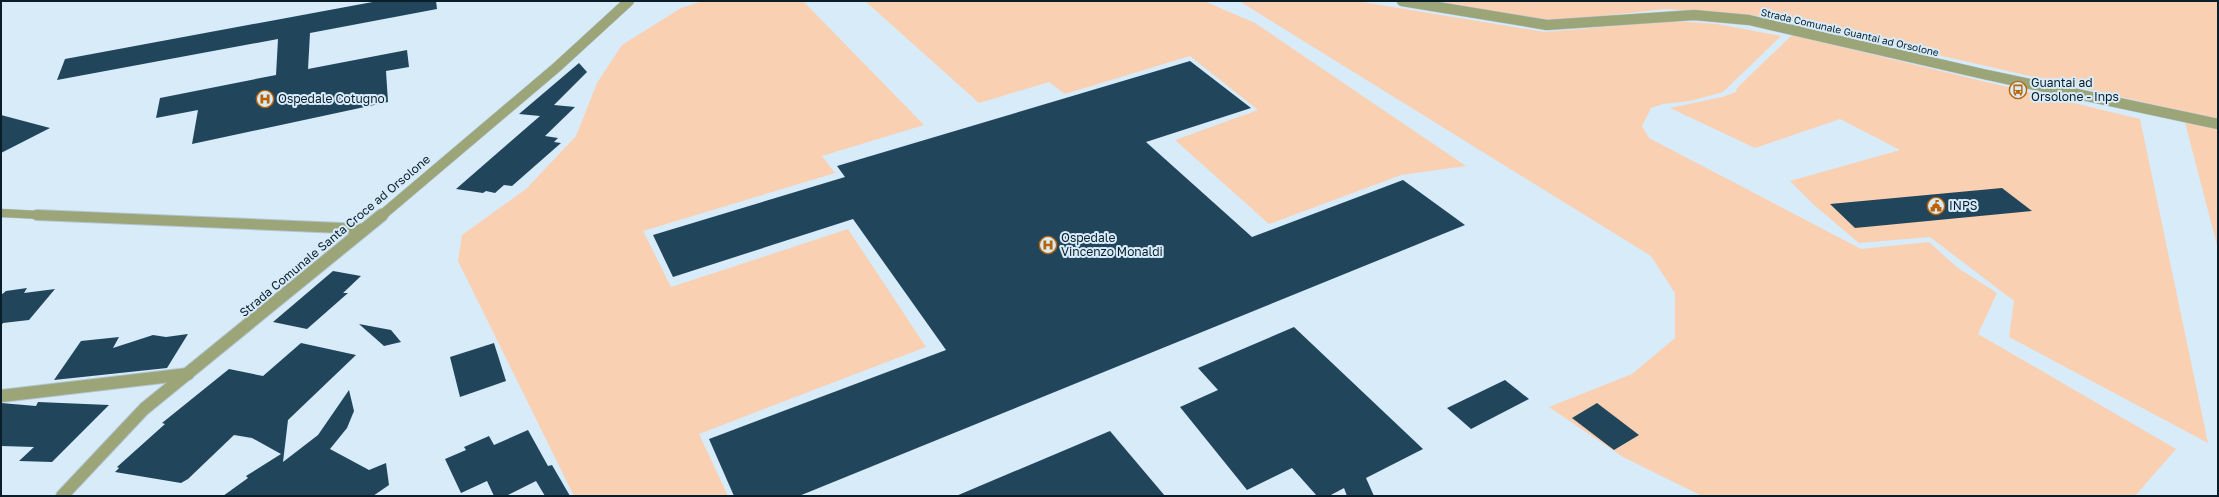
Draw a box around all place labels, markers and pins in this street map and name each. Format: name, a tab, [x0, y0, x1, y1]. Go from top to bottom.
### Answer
place label: Guantai ad Orsolone - Inps	[2031, 75, 2119, 104]
bus stop icon: Guantai ad Orsolone - Inps	[2008, 80, 2028, 100]
hospital icon: Ospedale Cotugno	[255, 89, 275, 109]
place label: Ospedale Cotugno	[278, 91, 385, 106]
public building icon: INPS	[1926, 196, 1946, 216]
place label: INPS	[1949, 198, 1978, 213]
place label: Ospedale Vincenzo Monaldi	[1061, 230, 1163, 259]
hospital icon: Ospedale Vincenzo Monaldi	[1038, 235, 1058, 255]

